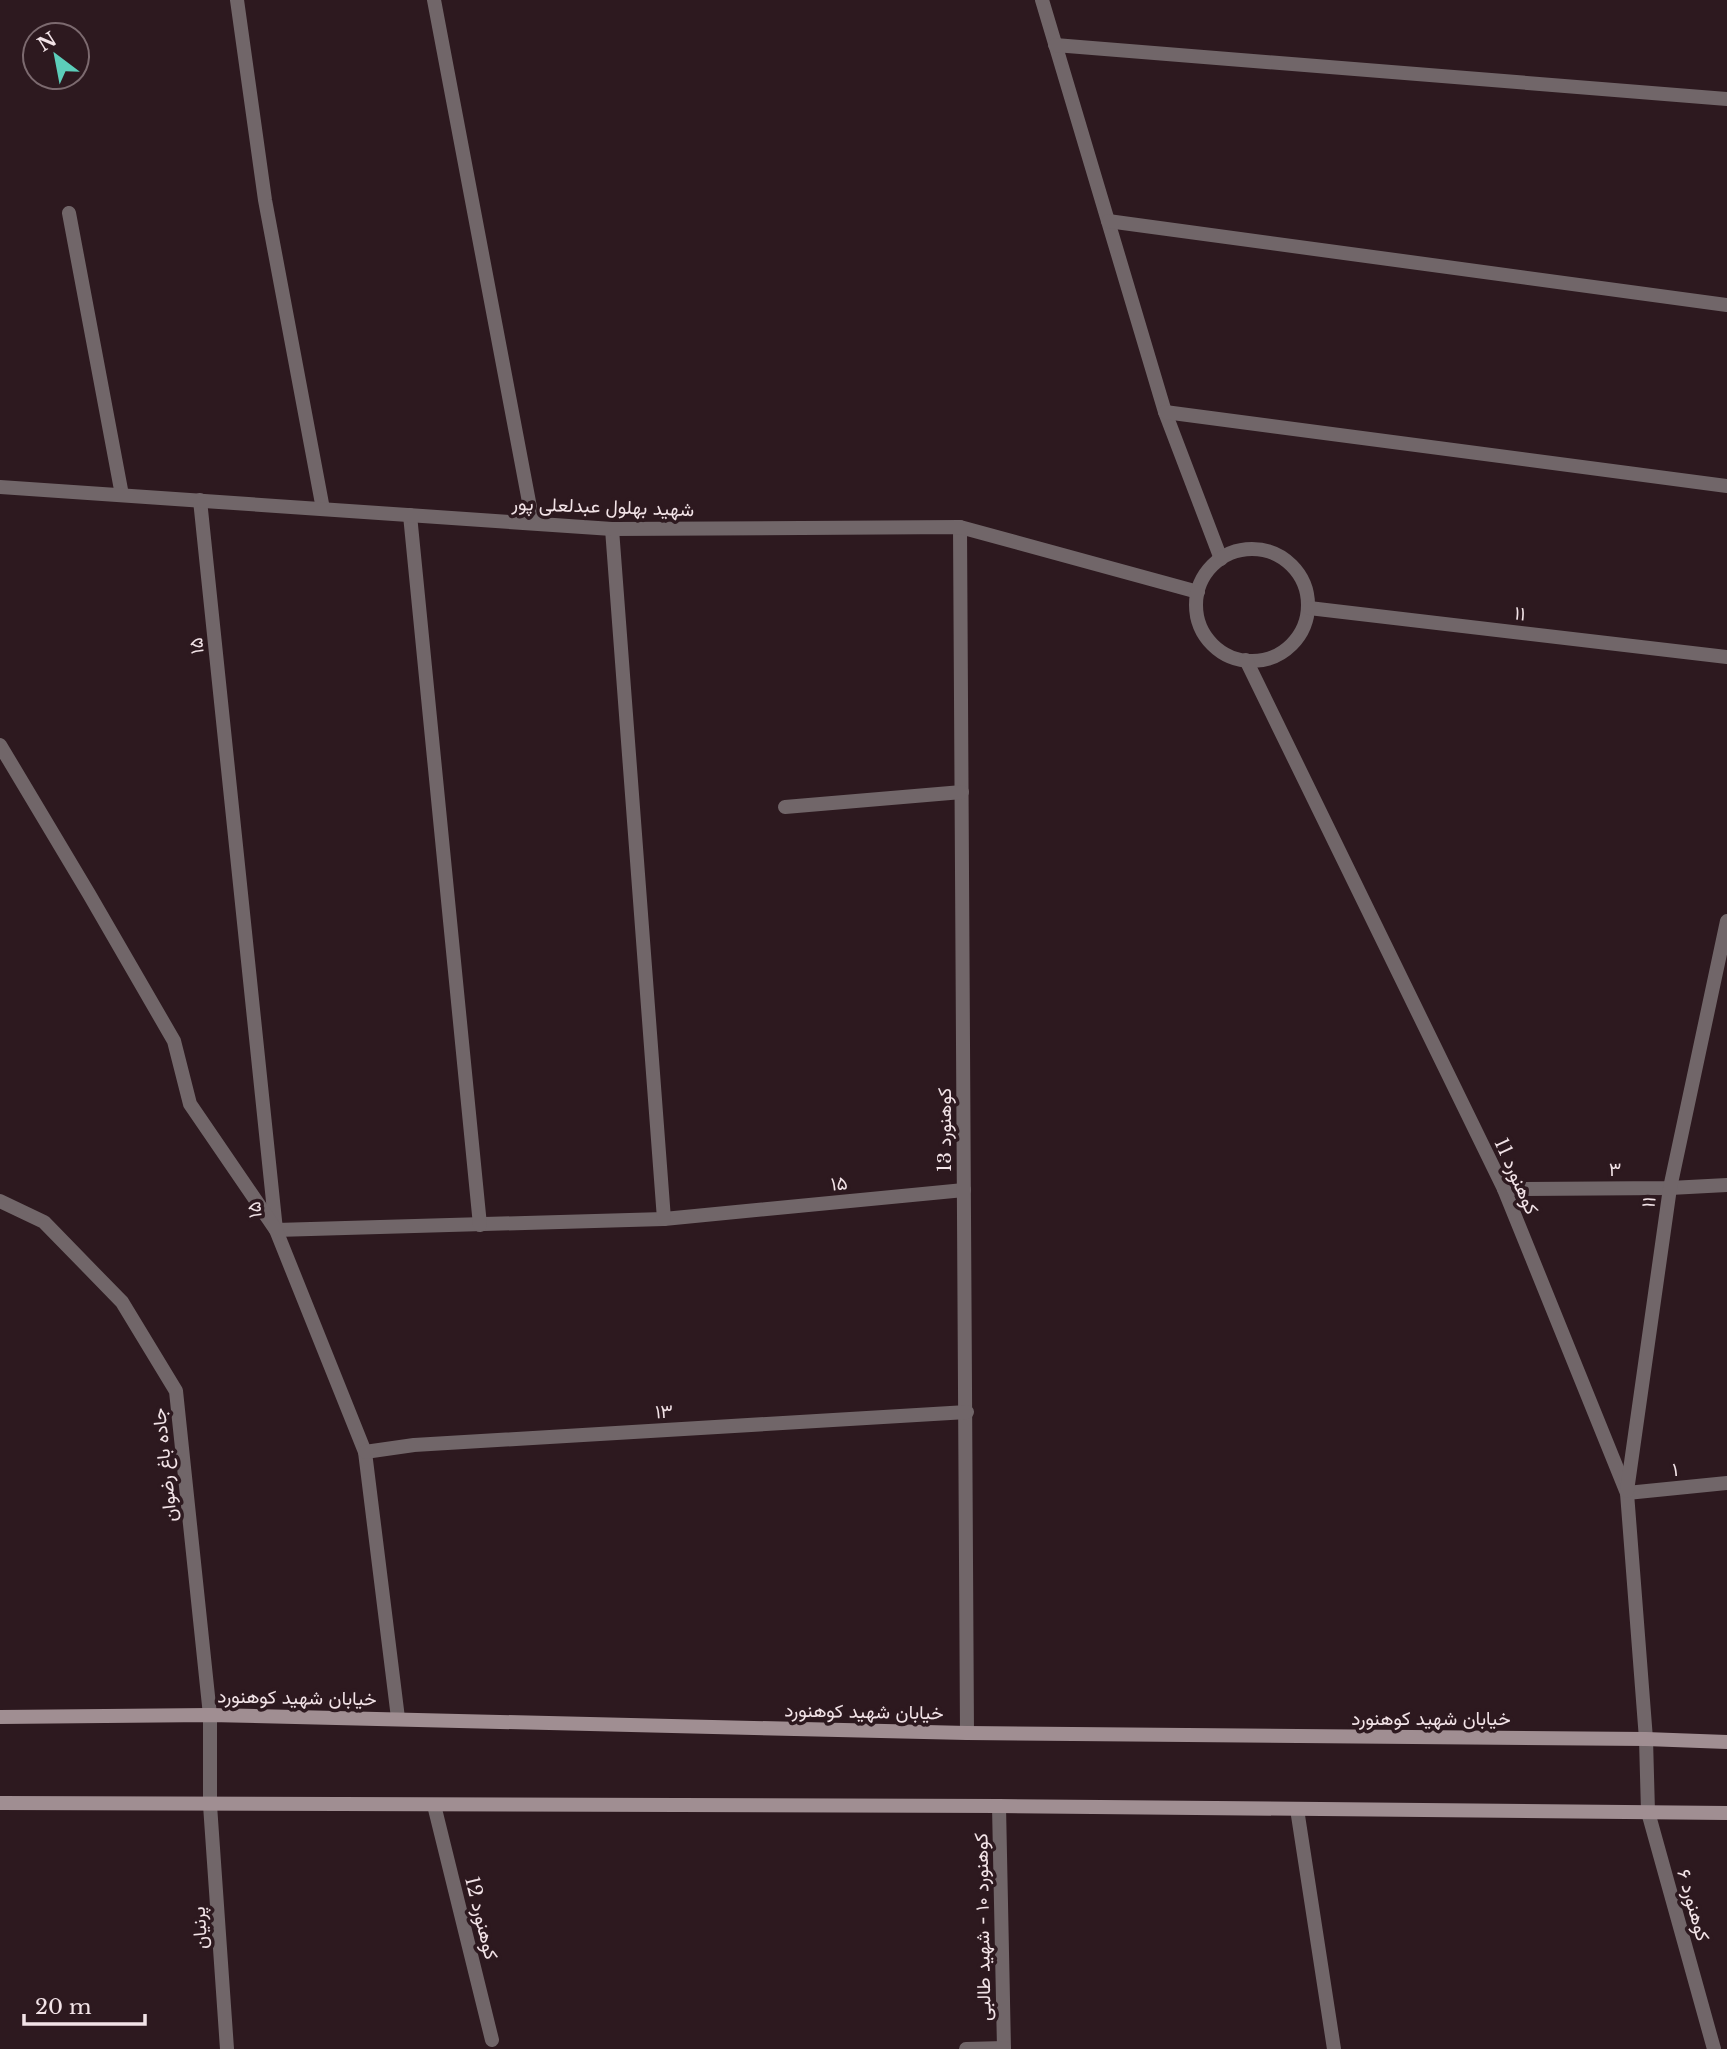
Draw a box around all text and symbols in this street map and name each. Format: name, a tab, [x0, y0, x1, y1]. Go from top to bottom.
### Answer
north arrow	[21, 21, 91, 91]
text: N	[34, 27, 61, 56]
street label: شهید بهلول عبدلعلی پور	[510, 492, 695, 523]
street label: ۱۱	[1513, 601, 1527, 626]
street label: ۱۵	[184, 636, 209, 655]
street label: کوهنورد 13	[933, 1088, 956, 1172]
street label: کوهنورد 11	[1489, 1134, 1544, 1218]
street label: ۳	[1609, 1158, 1621, 1181]
street label: ۱۵	[830, 1171, 849, 1196]
street label: ۱۱	[1636, 1195, 1661, 1209]
street label: ۱۵	[242, 1200, 267, 1219]
street label: ۱۳	[654, 1400, 674, 1423]
street label: جاده باغ رضوان	[147, 1407, 183, 1523]
street label: ۱	[1671, 1458, 1679, 1481]
street label: خیابان شهید کوهنورد	[217, 1685, 377, 1710]
street label: خیابان شهید کوهنورد	[784, 1699, 944, 1724]
street label: خیابان شهید کوهنورد	[1351, 1707, 1511, 1730]
street label: کوهنورد ۱۰ - شهید طالبی	[969, 1833, 996, 2021]
street label: کوهنورد ۶	[1672, 1867, 1715, 1944]
street label: کوهنورد 12	[460, 1874, 503, 1962]
street label: پرنیان	[187, 1906, 214, 1950]
scale bar	[24, 1982, 145, 2026]
text: 20 m	[35, 1994, 92, 2020]

